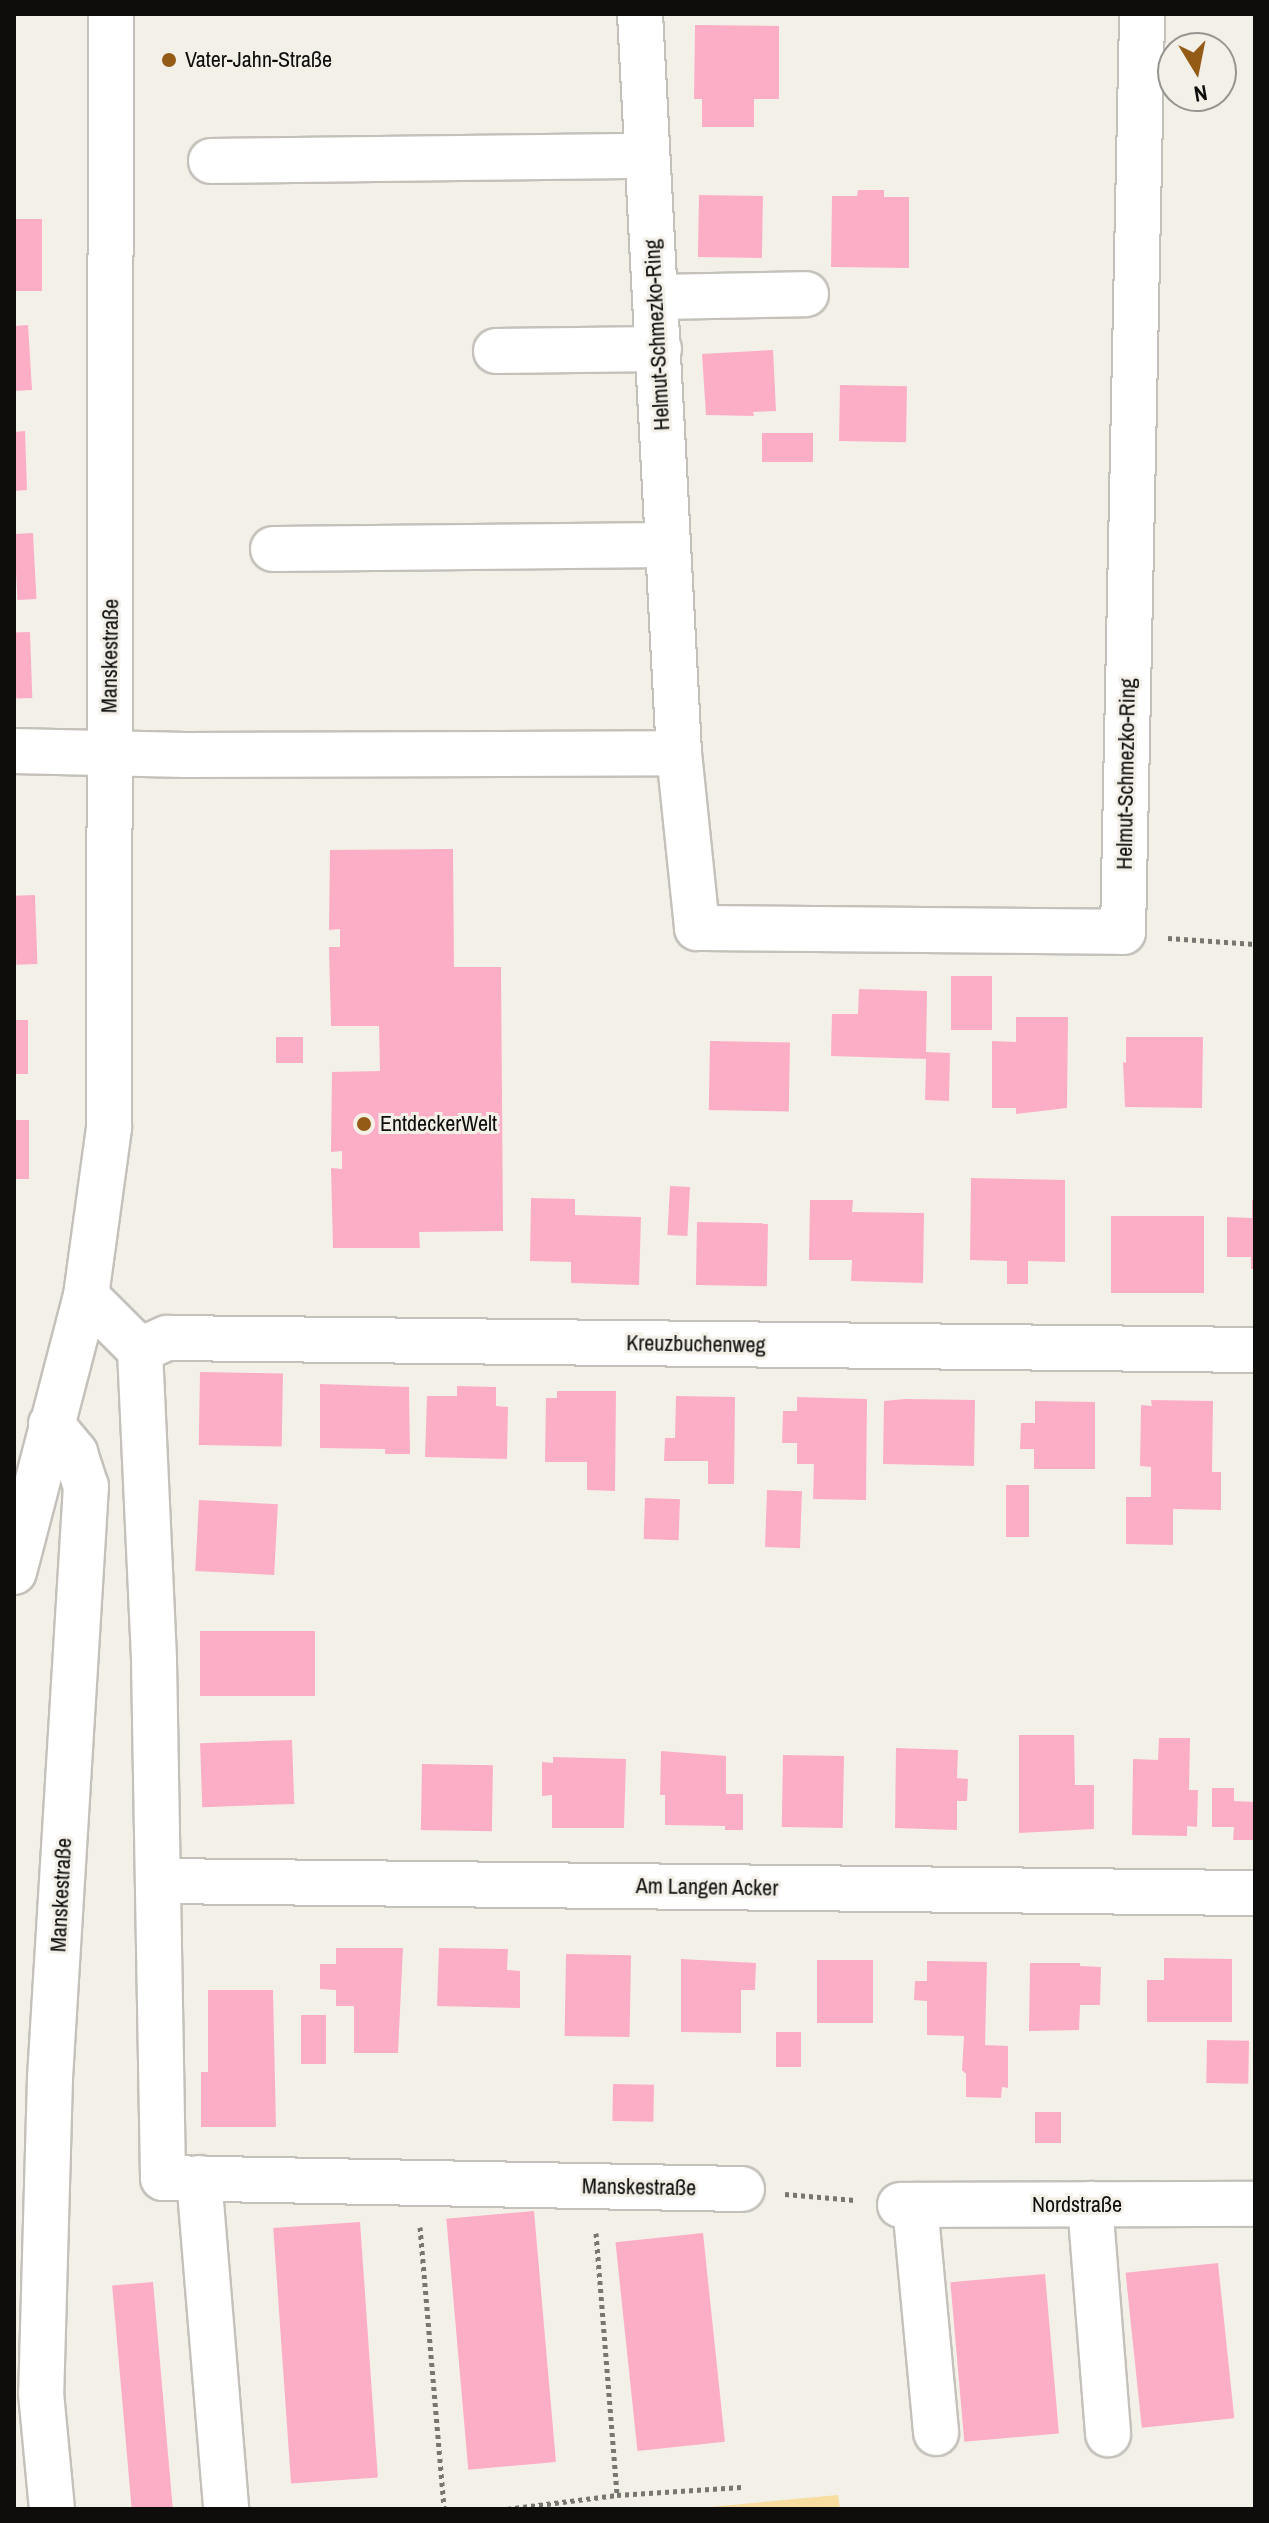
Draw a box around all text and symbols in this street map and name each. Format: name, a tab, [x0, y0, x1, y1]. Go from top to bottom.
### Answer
north arrow	[1157, 32, 1237, 112]
place label: Vater-Jahn-Straße	[185, 47, 332, 73]
marker: Vater-Jahn-Straße	[160, 51, 178, 69]
text: N	[1192, 78, 1210, 110]
street label: Helmut-Schmezko-Ring	[639, 239, 675, 431]
street label: Manskestraße	[96, 599, 124, 713]
street label: Helmut-Schmezko-Ring	[1111, 678, 1141, 870]
place label: EntdeckerWelt	[380, 1111, 497, 1137]
marker: EntdeckerWelt	[355, 1115, 373, 1133]
street label: Kreuzbuchenweg	[626, 1330, 766, 1358]
street label: Manskestraße	[45, 1837, 77, 1953]
street label: Am Langen Acker	[635, 1873, 779, 1901]
street label: Manskestraße	[582, 2173, 696, 2201]
street label: Nordstraße	[1032, 2192, 1122, 2218]

